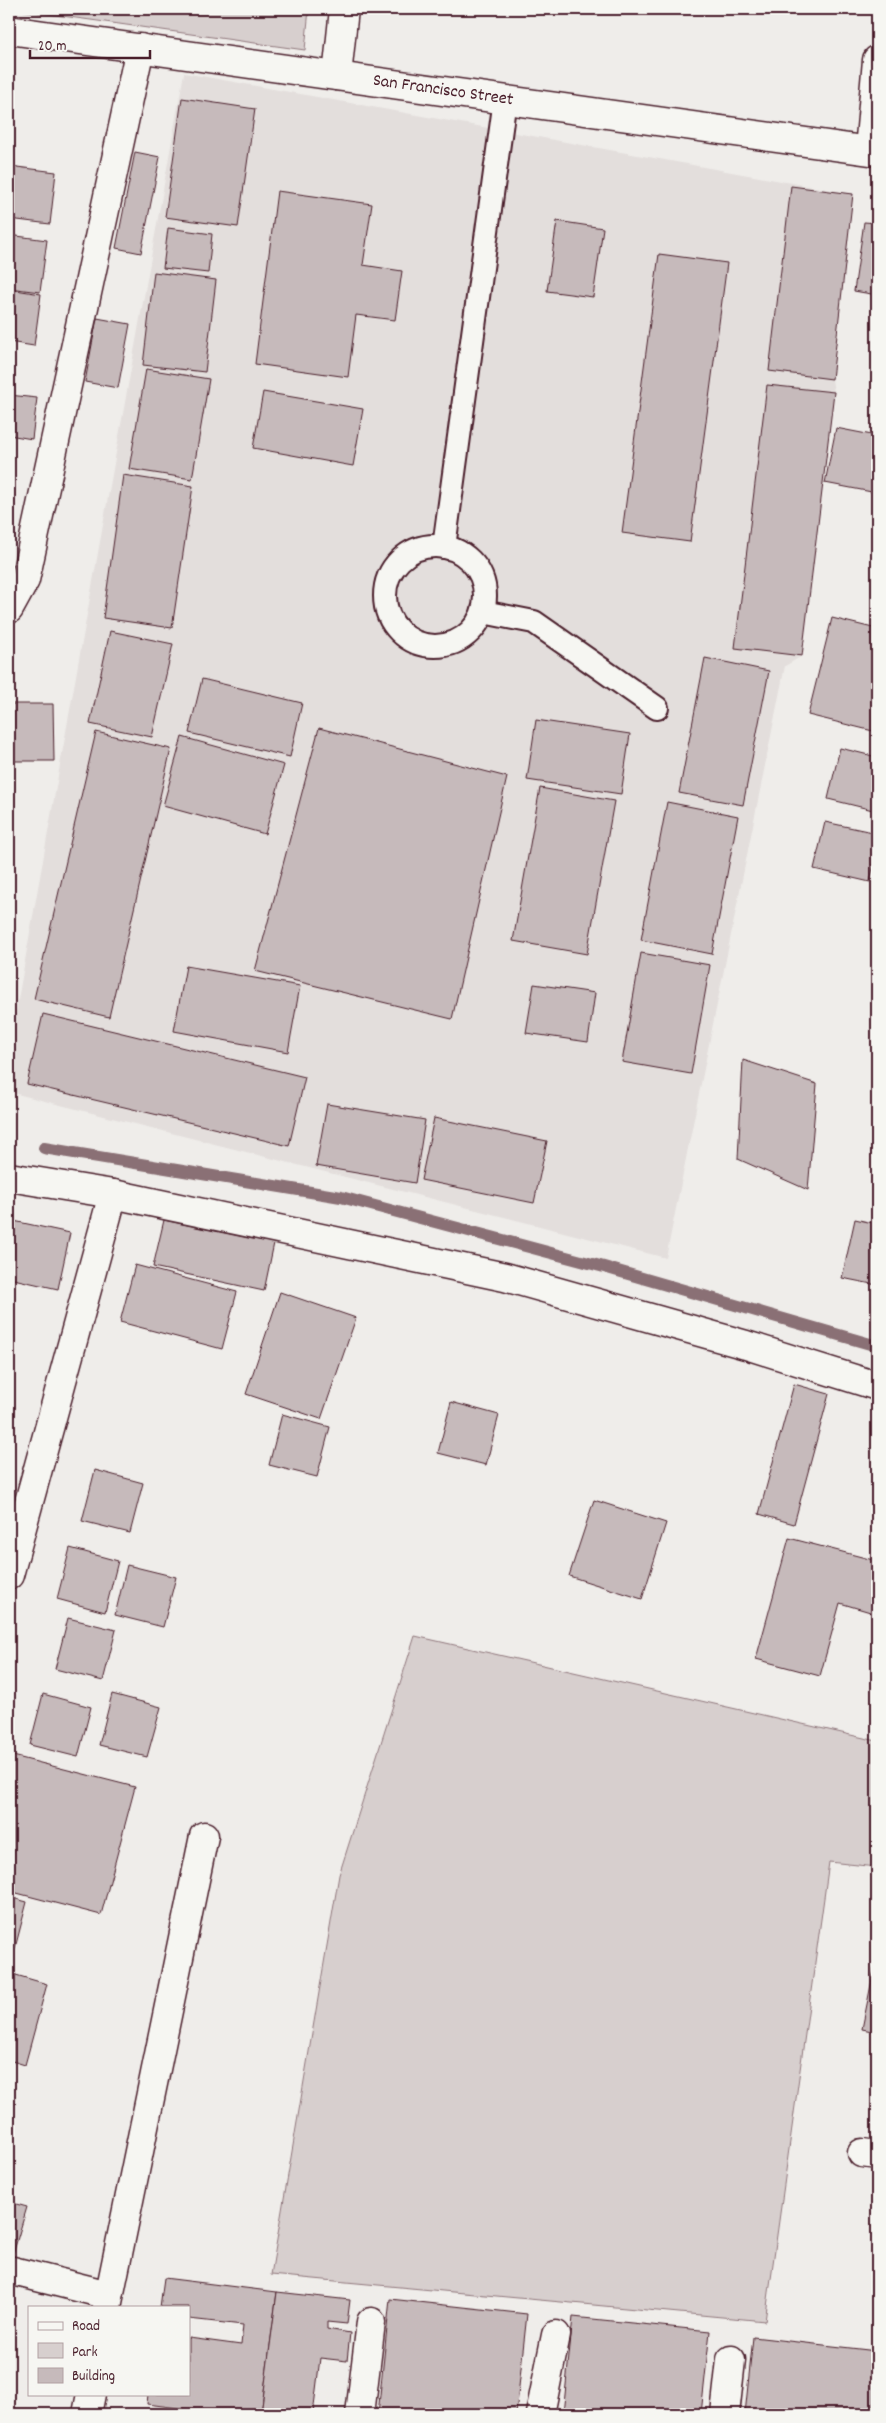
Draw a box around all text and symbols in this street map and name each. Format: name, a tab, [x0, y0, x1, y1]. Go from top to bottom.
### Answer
scale bar	[30, 28, 150, 60]
text: 20 m	[38, 36, 66, 58]
street label: San Francisco Street	[371, 69, 515, 113]
legend	[28, 2306, 190, 2396]
text: Road	[72, 2316, 100, 2338]
text: Park	[72, 2342, 98, 2364]
text: Building	[72, 2366, 115, 2388]

